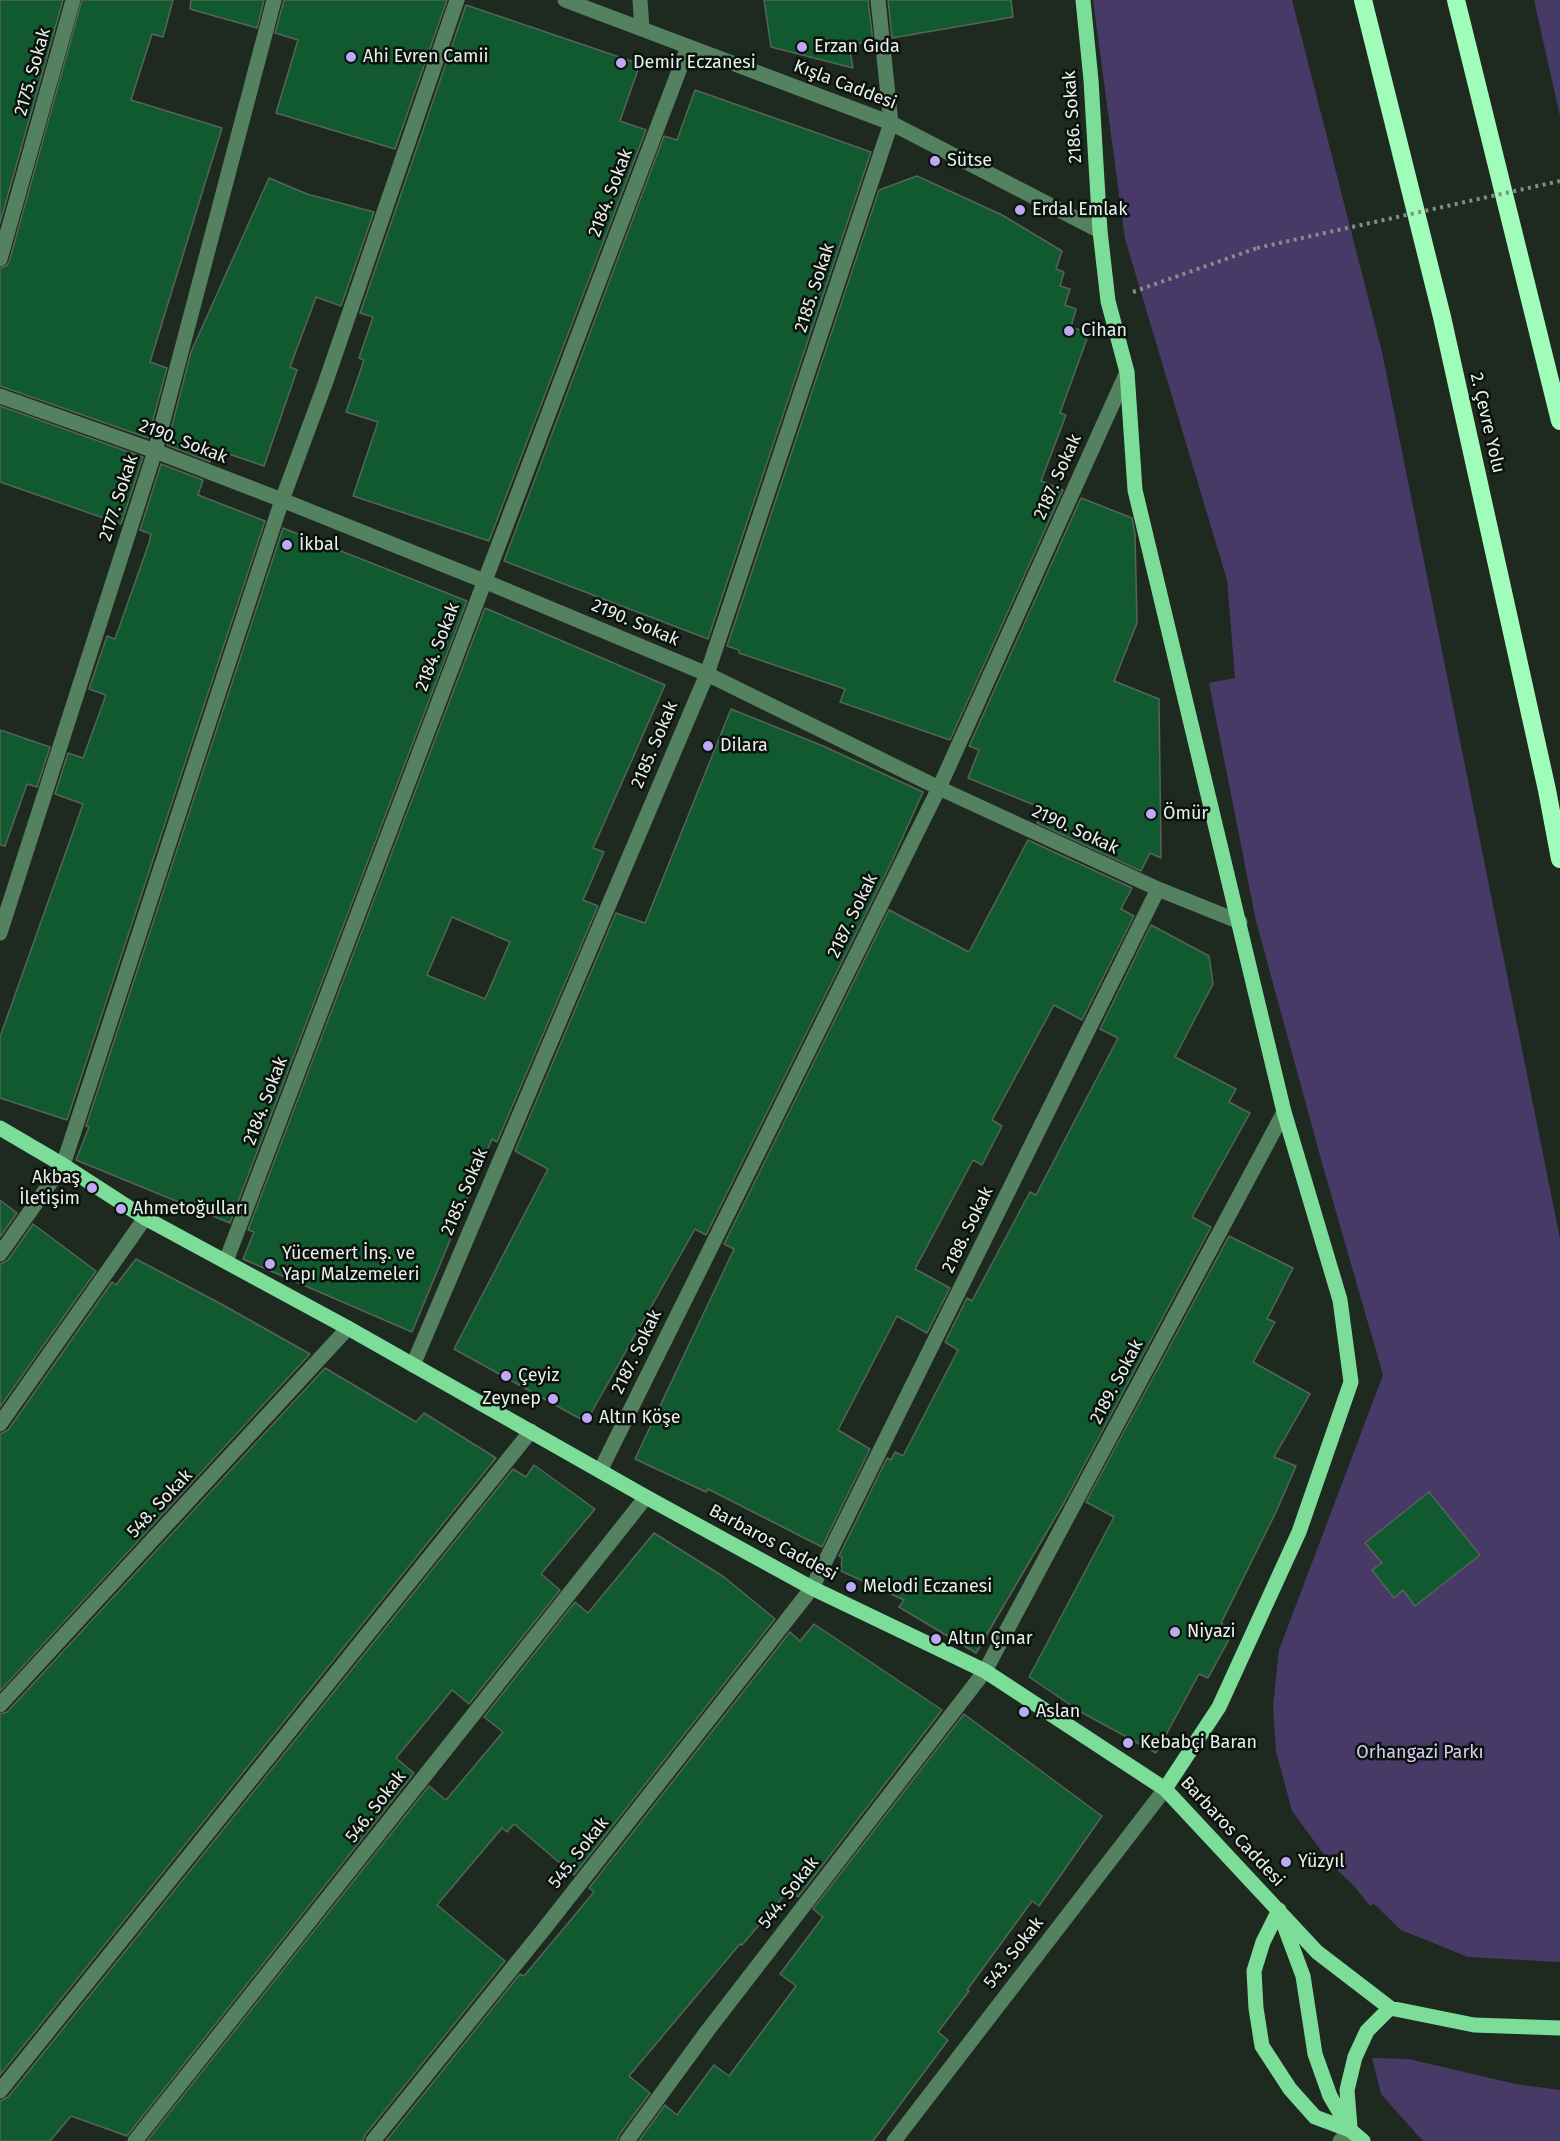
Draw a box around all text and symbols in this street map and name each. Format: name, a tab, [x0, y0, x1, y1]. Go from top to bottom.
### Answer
street label: 2175. Sokak	[10, 26, 56, 118]
place label: Erzan Gıda	[814, 36, 900, 58]
marker: Erzan Gıda	[795, 40, 809, 54]
place label: Ahi Evren Camii	[363, 46, 489, 68]
marker: Ahi Evren Camii	[344, 50, 358, 64]
place label: Demir Eczanesi	[633, 52, 756, 74]
marker: Demir Eczanesi	[614, 56, 628, 70]
street label: Kışla Caddesi	[791, 56, 899, 114]
street label: 2186. Sokak	[1059, 70, 1087, 164]
street label: 2184. Sokak	[584, 146, 638, 240]
place label: Sütse	[947, 150, 992, 172]
marker: Sütse	[928, 154, 942, 168]
place label: Erdal Emlak	[1032, 199, 1127, 221]
marker: Erdal Emlak	[1013, 203, 1027, 217]
street label: 2185. Sokak	[790, 241, 840, 335]
place label: Cihan	[1081, 320, 1127, 342]
marker: Cihan	[1062, 324, 1076, 338]
street label: 2. Çevre Yolu	[1465, 371, 1509, 475]
street label: 2190. Sokak	[136, 415, 230, 469]
street label: 2187. Sokak	[1030, 431, 1086, 523]
street label: 2177. Sokak	[95, 452, 143, 544]
place label: İkbal	[299, 534, 339, 556]
marker: İkbal	[280, 538, 294, 552]
street label: 2190. Sokak	[588, 595, 682, 651]
street label: 2184. Sokak	[411, 600, 465, 694]
street label: 2185. Sokak	[627, 698, 683, 792]
place label: Dilara	[720, 735, 768, 757]
marker: Dilara	[701, 739, 715, 753]
street label: 2190. Sokak	[1028, 801, 1122, 859]
place label: Ömür	[1163, 803, 1208, 825]
marker: Ömür	[1144, 807, 1158, 821]
street label: 2187. Sokak	[823, 870, 883, 962]
street label: 2184. Sokak	[239, 1054, 293, 1148]
street label: 2185. Sokak	[437, 1145, 493, 1239]
place label: Akbaş İletişim	[19, 1167, 80, 1210]
marker: Akbaş İletişim	[85, 1181, 99, 1195]
street label: 2188. Sokak	[938, 1183, 998, 1277]
place label: Ahmetoğulları	[133, 1198, 248, 1220]
marker: Ahmetoğulları	[114, 1202, 128, 1216]
place label: Yücemert İnş. ve Yapı Malzemeleri	[282, 1243, 420, 1286]
marker: Yücemert İnş. ve Yapı Malzemeleri	[263, 1257, 277, 1271]
street label: 2187. Sokak	[607, 1306, 667, 1398]
street label: 2189. Sokak	[1086, 1336, 1148, 1428]
place label: Çeyiz	[518, 1365, 559, 1387]
marker: Çeyiz	[499, 1369, 513, 1383]
place label: Zeynep	[482, 1388, 541, 1410]
marker: Zeynep	[546, 1392, 560, 1406]
place label: Altın Köşe	[599, 1407, 681, 1429]
marker: Altın Köşe	[580, 1411, 594, 1425]
street label: 548. Sokak	[123, 1465, 197, 1543]
street label: Barbaros Caddesi	[705, 1500, 841, 1586]
place label: Melodi Eczanesi	[863, 1576, 992, 1598]
marker: Melodi Eczanesi	[844, 1580, 858, 1594]
place label: Niyazi	[1187, 1621, 1236, 1643]
marker: Niyazi	[1168, 1625, 1182, 1639]
place label: Altın Çınar	[948, 1628, 1033, 1650]
marker: Altın Çınar	[929, 1632, 943, 1646]
place label: Aslan	[1036, 1701, 1080, 1723]
marker: Aslan	[1017, 1705, 1031, 1719]
place label: Kebabçi Baran	[1140, 1732, 1257, 1754]
marker: Kebabçi Baran	[1121, 1736, 1135, 1750]
park label: Orhangazi Parkı	[1356, 1742, 1484, 1764]
street label: 546. Sokak	[341, 1767, 411, 1847]
street label: Barbaros Caddesi	[1175, 1772, 1289, 1892]
street label: 545. Sokak	[544, 1813, 614, 1893]
place label: Yüzyıl	[1298, 1851, 1345, 1873]
street label: 544. Sokak	[754, 1853, 824, 1933]
marker: Yüzyıl	[1279, 1855, 1293, 1869]
street label: 543. Sokak	[979, 1913, 1049, 1993]

